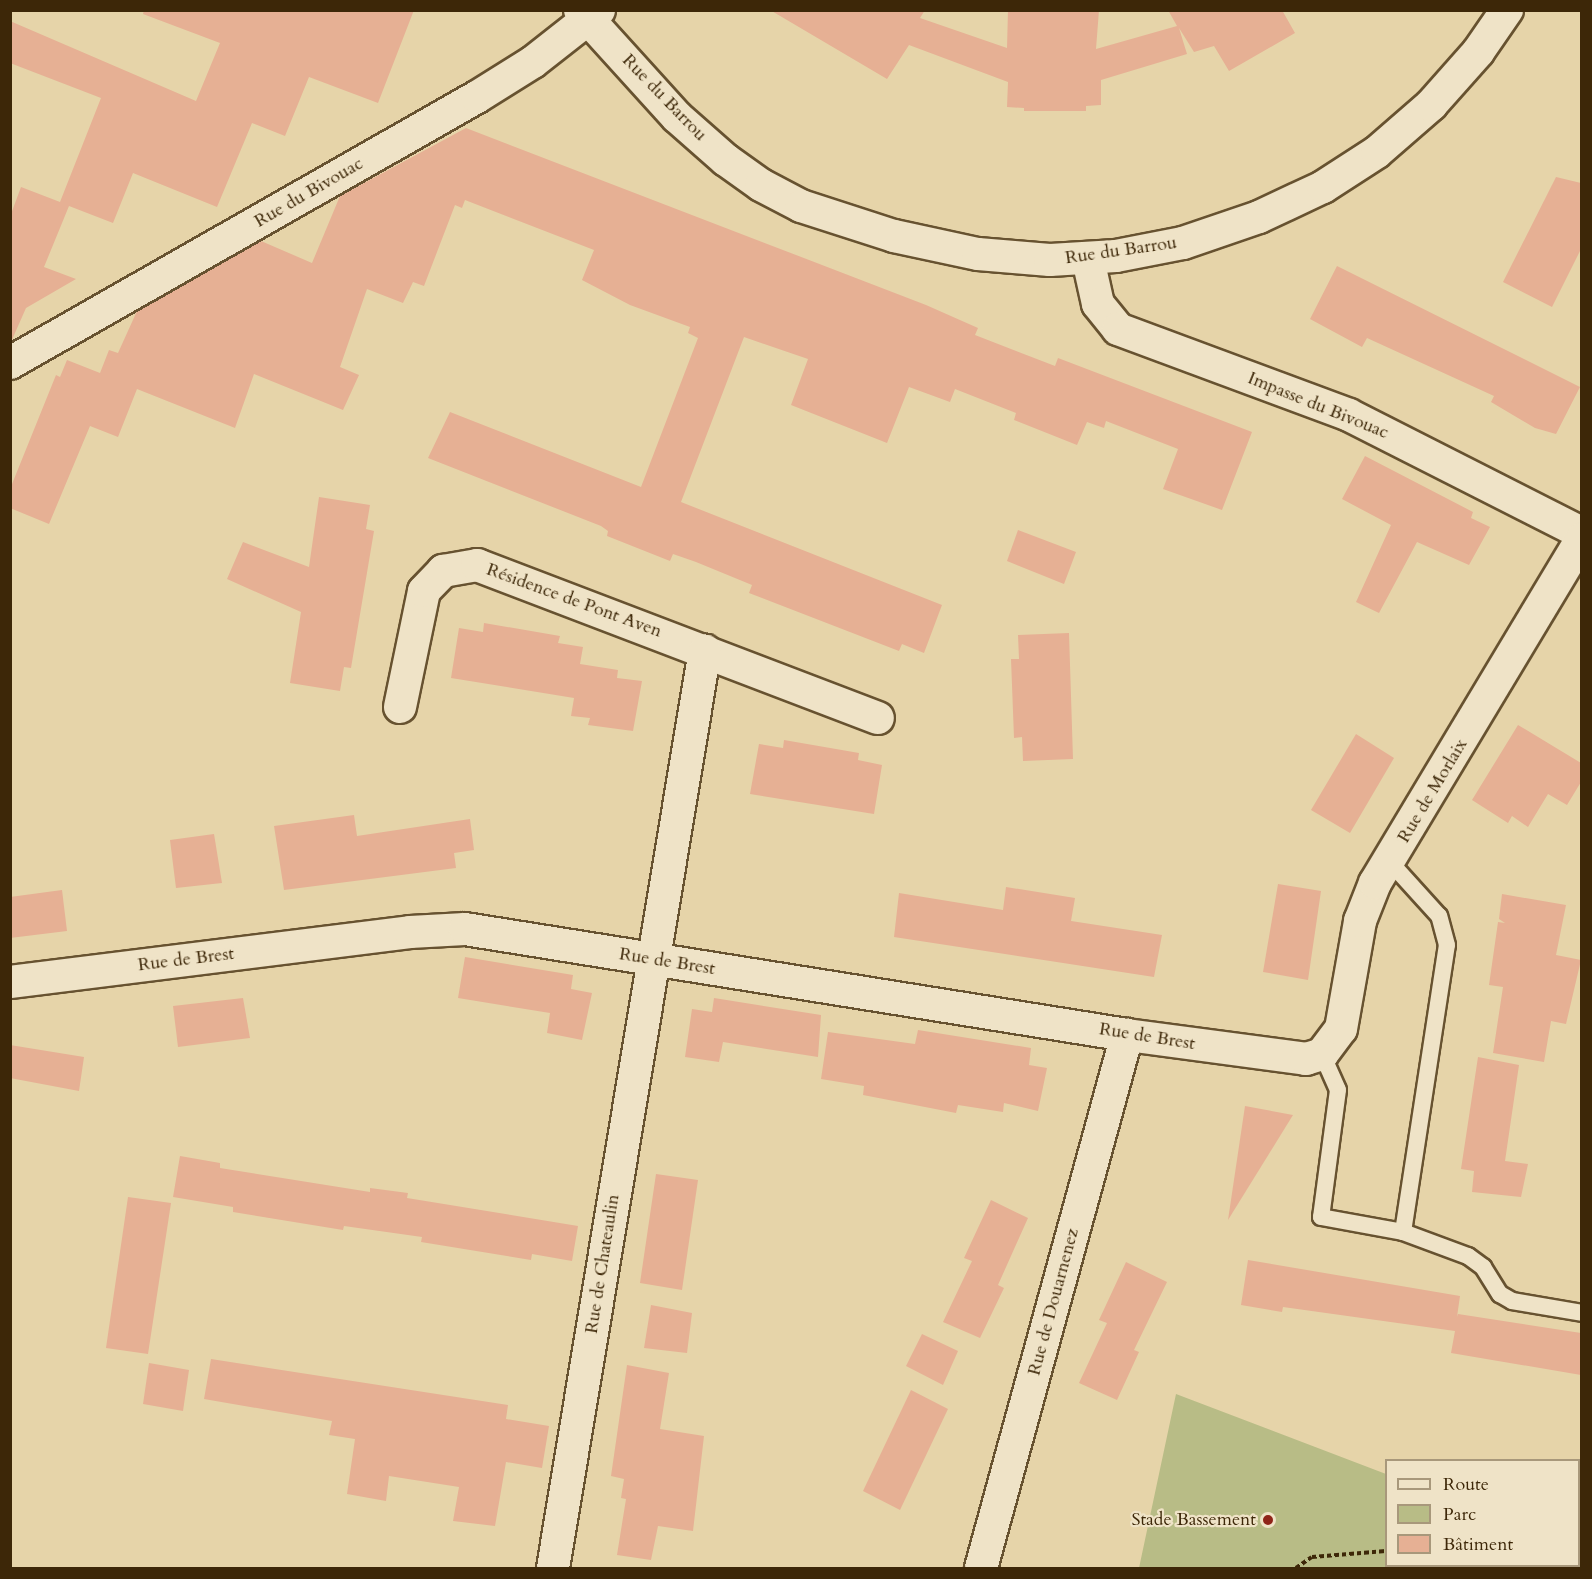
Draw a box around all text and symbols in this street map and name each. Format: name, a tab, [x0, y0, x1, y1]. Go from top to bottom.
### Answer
street label: Rue du Barrou	[617, 50, 711, 146]
street label: Rue du Bivouac	[251, 153, 367, 233]
street label: Rue du Barrou	[1064, 232, 1178, 270]
street label: Impasse du Bivouac	[1244, 368, 1392, 444]
street label: Résidence de Pont Aven	[483, 559, 665, 643]
street label: Rue de Morlaix	[1393, 735, 1473, 847]
street label: Rue de Brest	[137, 943, 235, 977]
street label: Rue de Brest	[618, 944, 716, 980]
street label: Rue de Brest	[1098, 1019, 1196, 1055]
street label: Rue de Chateaulin	[581, 1193, 625, 1335]
street label: Rue de Douarnenez	[1024, 1226, 1084, 1378]
legend	[1385, 1459, 1580, 1567]
text: Route	[1443, 1472, 1489, 1497]
text: Parc	[1443, 1502, 1476, 1527]
place label: Stade Bassement	[1131, 1509, 1256, 1531]
marker: Stade Bassement	[1261, 1513, 1275, 1527]
text: Bâtiment	[1443, 1532, 1513, 1557]

